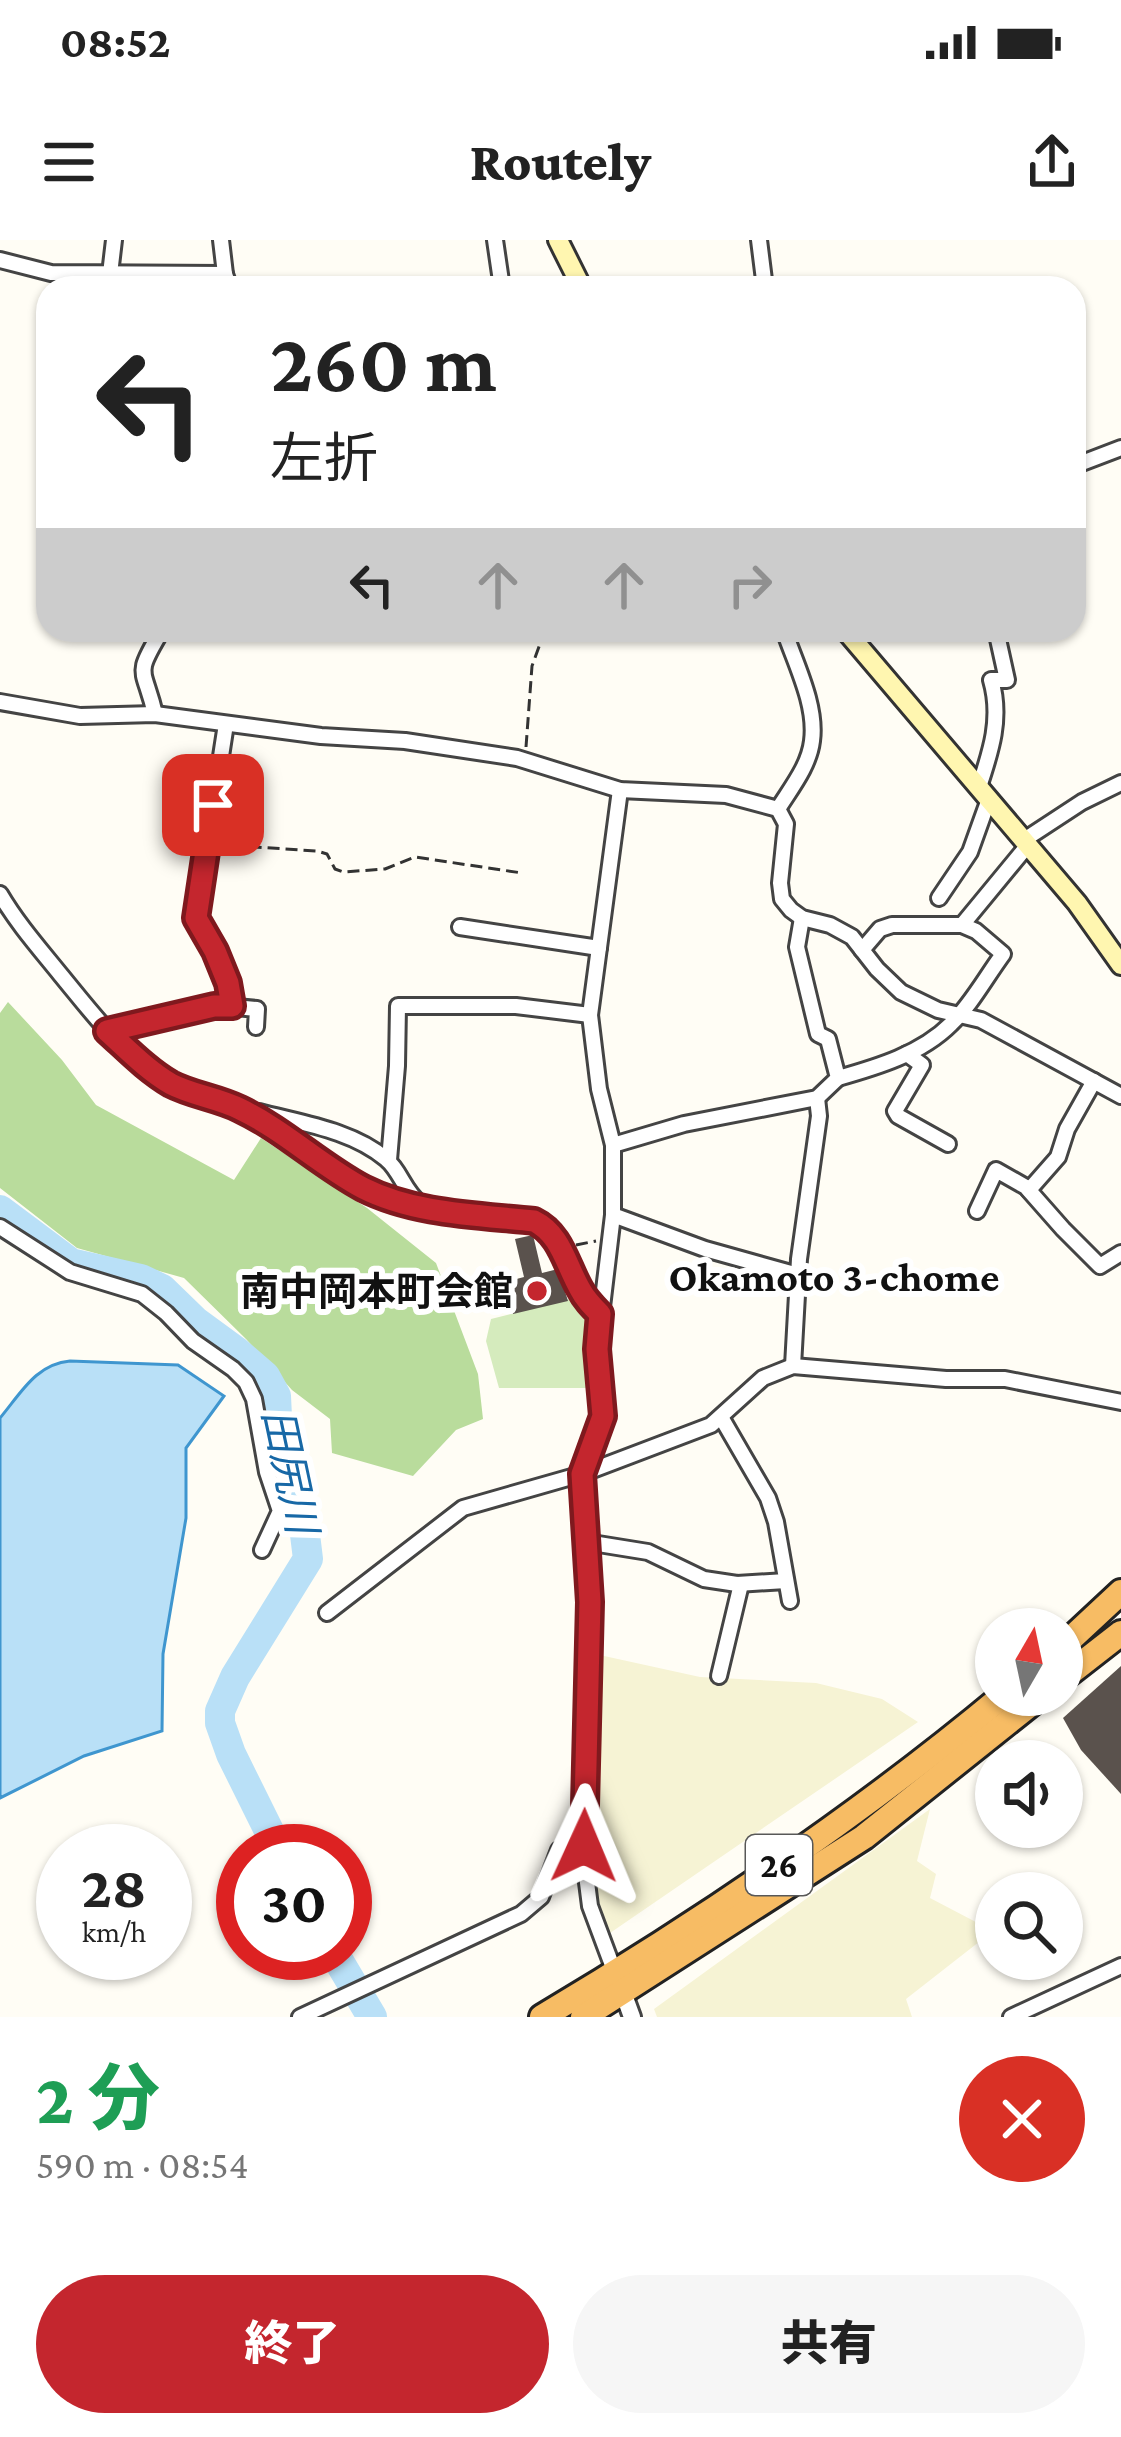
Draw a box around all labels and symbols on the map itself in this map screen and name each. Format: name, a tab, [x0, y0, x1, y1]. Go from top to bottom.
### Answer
pin	[162, 754, 264, 856]
district label: Okamoto 3-chome	[669, 1253, 999, 1300]
place label: 南中岡本町会館	[240, 1270, 513, 1313]
marker: 南中岡本町会館	[524, 1278, 550, 1304]
water label: 田尻川	[254, 1404, 327, 1541]
north arrow	[975, 1608, 1083, 1716]
position arrow	[521, 1783, 647, 1909]
speed limit sign: 30	[216, 1824, 372, 1980]
road number: 26	[746, 1835, 812, 1895]

